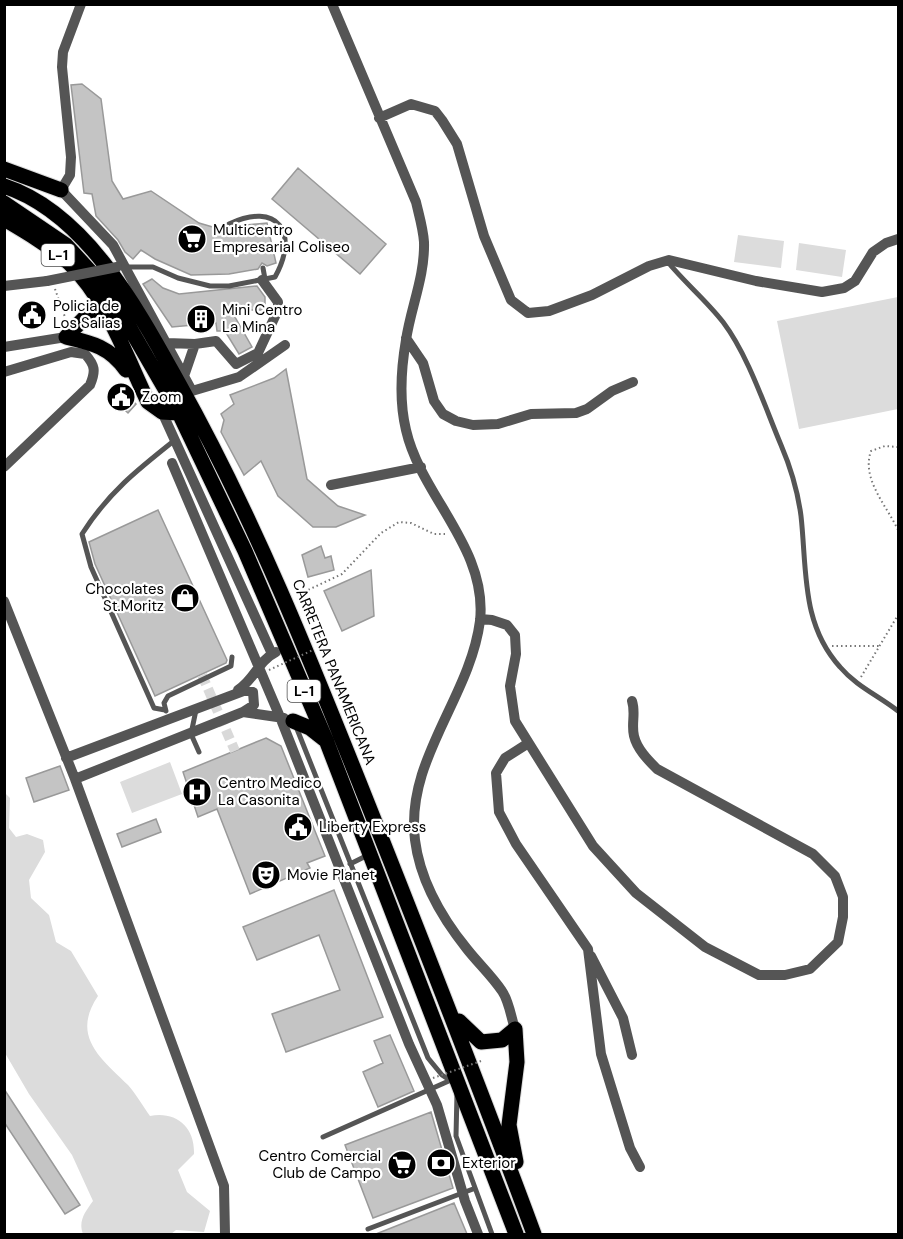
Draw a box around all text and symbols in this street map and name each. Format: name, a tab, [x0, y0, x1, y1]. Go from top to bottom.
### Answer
place label: Multicentro Empresarial Coliseo	[213, 220, 350, 257]
supermarket icon: Multicentro Empresarial Coliseo	[176, 223, 208, 255]
road number: L-1	[42, 244, 74, 266]
place label: Policia de Los Salias	[53, 296, 121, 333]
public building icon: Policia de Los Salias	[16, 299, 48, 331]
place label: Mini Centro La Mina	[222, 300, 302, 337]
building icon: Mini Centro La Mina	[185, 303, 217, 335]
public building icon: Zoom	[105, 381, 137, 413]
place label: Zoom	[142, 387, 181, 407]
street label: CARRETERA PANAMERICANA	[288, 576, 380, 768]
place label: Chocolates St.Moritz	[85, 579, 164, 616]
shop icon: Chocolates St.Moritz	[169, 582, 201, 614]
road number: L-1	[288, 680, 320, 702]
place label: Centro Medico La Casonita	[218, 773, 322, 810]
hospital icon: Centro Medico La Casonita	[181, 776, 213, 808]
public building icon: Liberty Express	[282, 811, 314, 843]
place label: Liberty Express	[319, 817, 426, 837]
theatre icon: Movie Planet	[250, 859, 282, 891]
place label: Movie Planet	[287, 865, 375, 885]
place label: Centro Comercial Club de Campo	[259, 1146, 381, 1183]
bank icon: Exterior	[425, 1147, 457, 1179]
supermarket icon: Centro Comercial Club de Campo	[386, 1149, 418, 1181]
place label: Exterior	[462, 1153, 516, 1173]

